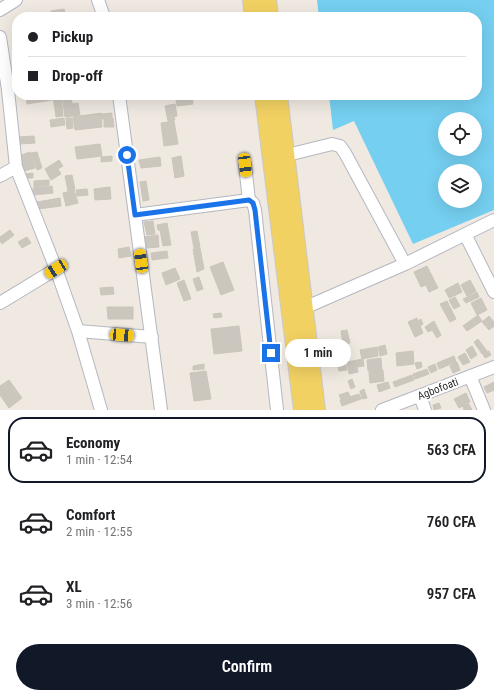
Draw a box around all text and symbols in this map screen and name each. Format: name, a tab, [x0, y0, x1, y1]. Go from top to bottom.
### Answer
text: Pickup	[52, 28, 93, 46]
text: Drop-off	[52, 67, 103, 85]
map controls	[438, 112, 482, 208]
button: locate	[438, 112, 482, 156]
route start	[118, 146, 136, 164]
car	[238, 152, 252, 178]
button: layers	[438, 164, 482, 208]
car	[133, 248, 149, 274]
car	[43, 258, 69, 280]
car	[110, 328, 134, 342]
callout: 1 min	[285, 339, 351, 367]
route end	[262, 344, 280, 362]
text: 1 min	[304, 345, 332, 360]
street label: Agbofoati	[416, 375, 460, 403]
icon: car	[18, 432, 54, 468]
text: Economy	[66, 434, 120, 452]
text: 563 CFA	[427, 441, 476, 459]
text: 1 min · 12:54	[66, 452, 132, 467]
icon: car	[18, 504, 54, 540]
text: Comfort	[66, 506, 115, 524]
text: 760 CFA	[427, 513, 476, 531]
text: 2 min · 12:55	[66, 524, 132, 539]
icon: car	[18, 576, 54, 612]
text: XL	[66, 578, 82, 596]
text: 957 CFA	[427, 585, 476, 603]
text: 3 min · 12:56	[66, 596, 132, 611]
button: Confirm	[16, 644, 478, 690]

